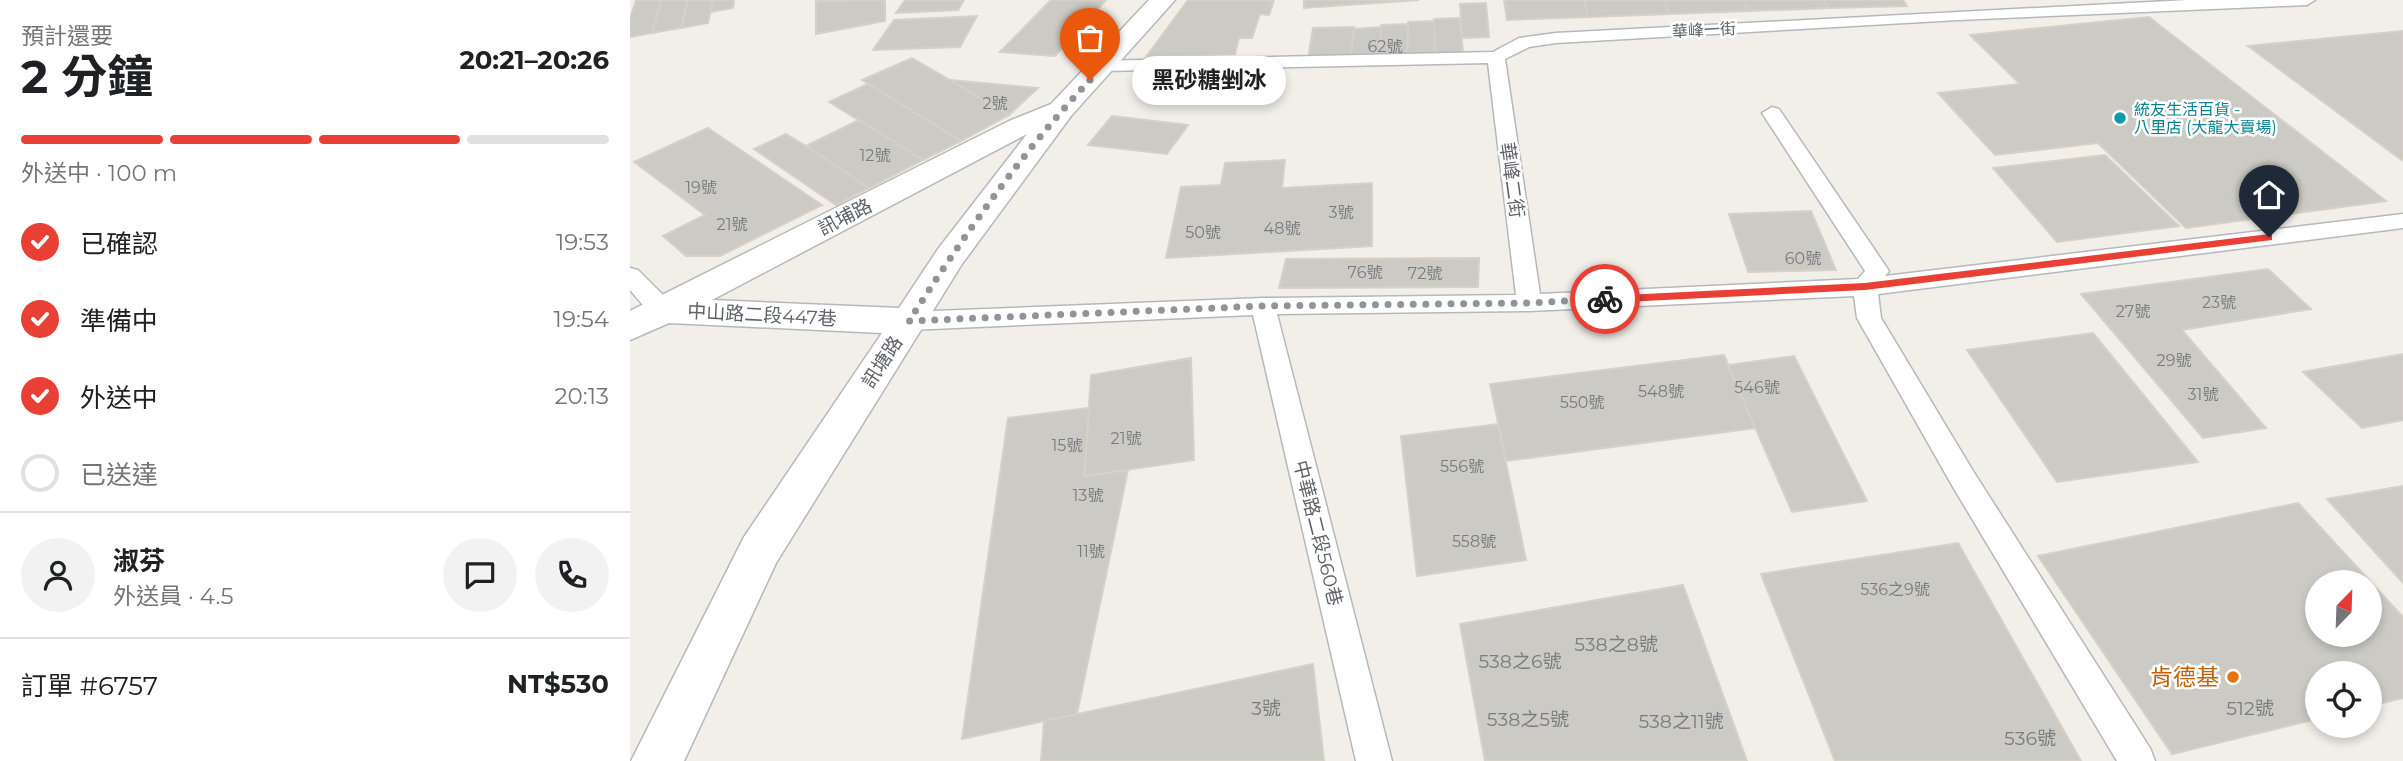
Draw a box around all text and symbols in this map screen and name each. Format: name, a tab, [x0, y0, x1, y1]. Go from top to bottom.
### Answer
pin	[1060, 8, 1120, 80]
icon: bag	[1071, 19, 1109, 57]
street label: 華峰一街	[1672, 19, 1736, 41]
text: 預計還要	[21, 22, 113, 50]
house number: 62號	[1368, 37, 1402, 56]
text: 20:21–20:26	[459, 44, 609, 76]
text: 2 分鐘	[21, 48, 153, 105]
callout: 黑砂糖剉冰	[1132, 56, 1286, 104]
text: 黑砂糖剉冰	[1152, 66, 1267, 94]
house number: 2號	[982, 94, 1008, 113]
place label: 統友生活百貨 - 八里店 (大龍大賣場)	[2134, 100, 2277, 137]
marker: 統友生活百貨 - 八里店 (大龍大賣場)	[2112, 110, 2128, 126]
street label: 華峰二街	[1495, 141, 1529, 219]
house number: 12號	[860, 146, 890, 165]
text: 外送中 · 100 m	[21, 159, 177, 187]
pin	[2239, 165, 2299, 237]
icon: home	[2250, 176, 2288, 214]
house number: 19號	[685, 178, 717, 197]
street label: 訊埔路	[814, 194, 876, 240]
house number: 3號	[1328, 203, 1354, 222]
house number: 21號	[717, 215, 747, 234]
house number: 48號	[1264, 219, 1300, 238]
icon: check	[21, 223, 59, 261]
house number: 50號	[1185, 223, 1221, 242]
text: 已確認	[80, 228, 158, 260]
text: 19:53	[556, 228, 609, 256]
house number: 60號	[1785, 249, 1821, 268]
house number: 76號	[1348, 263, 1382, 282]
house number: 72號	[1408, 264, 1442, 283]
courier	[1570, 264, 1640, 334]
icon: bike	[1586, 280, 1624, 318]
house number: 23號	[2202, 293, 2236, 312]
icon: check	[21, 300, 59, 338]
street label: 中山路二段447巷	[687, 300, 837, 330]
house number: 27號	[2116, 302, 2150, 321]
text: 準備中	[80, 305, 158, 337]
text: 19:54	[554, 305, 609, 333]
street label: 訊塘路	[857, 332, 907, 392]
house number: 29號	[2157, 351, 2191, 370]
icon: check	[21, 377, 59, 415]
house number: 546號	[1734, 378, 1780, 397]
text: 外送中	[80, 382, 158, 414]
text: 20:13	[555, 382, 609, 410]
house number: 548號	[1638, 382, 1684, 401]
house number: 31號	[2188, 385, 2218, 404]
house number: 550號	[1560, 393, 1604, 412]
house number: 21號	[1111, 429, 1141, 448]
house number: 15號	[1052, 436, 1082, 455]
house number: 556號	[1440, 457, 1484, 476]
street label: 中華路二段560巷	[1289, 458, 1347, 608]
text: 已送達	[80, 459, 158, 491]
house number: 13號	[1073, 486, 1103, 505]
house number: 558號	[1452, 532, 1496, 551]
button: person	[21, 538, 95, 612]
button: chat	[443, 538, 517, 612]
button: phone	[535, 538, 609, 612]
house number: 11號	[1077, 542, 1105, 561]
text: 淑芬	[113, 545, 165, 577]
north arrow	[2305, 570, 2382, 648]
map controls	[2305, 570, 2382, 738]
house number: 536之9號	[1860, 580, 1930, 599]
text: 外送員 · 4.5	[113, 582, 233, 610]
house number: 538之8號	[1574, 633, 1658, 656]
house number: 538之6號	[1478, 650, 1562, 673]
button: locate	[2305, 661, 2382, 738]
place label: 肯德基	[2150, 663, 2219, 691]
text: NT$530	[507, 668, 609, 700]
marker: 肯德基	[2225, 669, 2241, 685]
text: 訂單 #6757	[21, 670, 158, 702]
house number: 3號	[1251, 697, 1281, 720]
house number: 512號	[2226, 697, 2274, 720]
house number: 538之5號	[1487, 708, 1569, 731]
house number: 538之11號	[1638, 710, 1724, 733]
house number: 536號	[2004, 727, 2056, 750]

